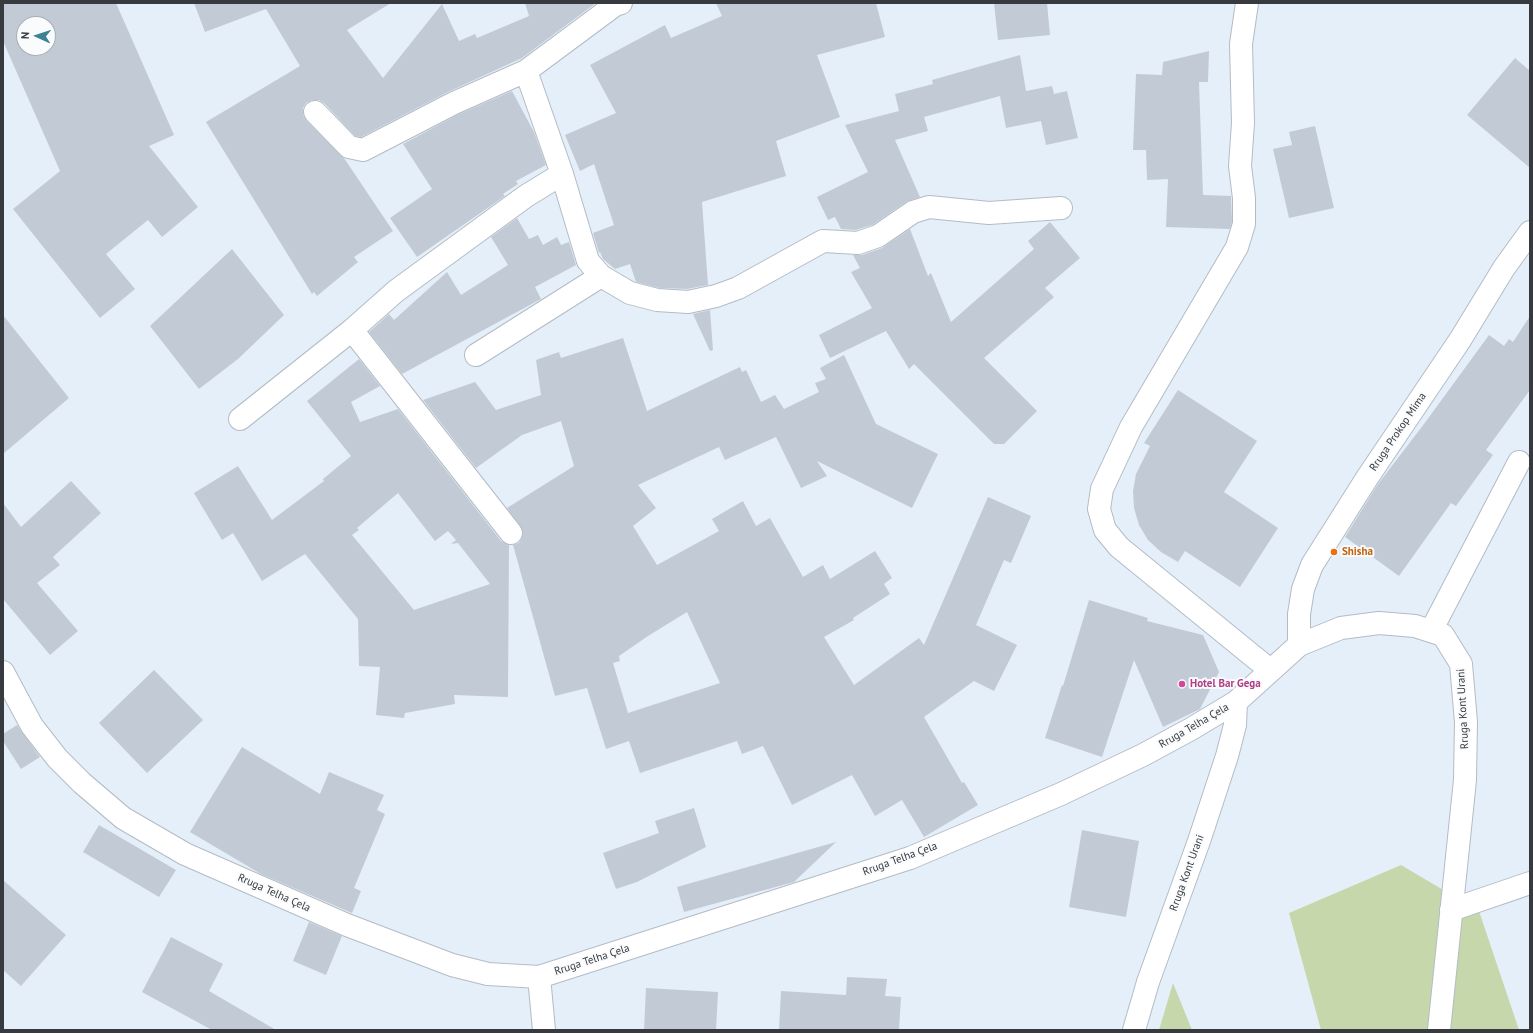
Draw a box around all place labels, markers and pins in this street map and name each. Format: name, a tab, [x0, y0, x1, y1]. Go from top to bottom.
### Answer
place label: Shisha	[1342, 545, 1373, 559]
marker: Shisha	[1329, 547, 1339, 557]
place label: Hotel Bar Gega	[1190, 677, 1261, 691]
marker: Hotel Bar Gega	[1177, 679, 1187, 689]

